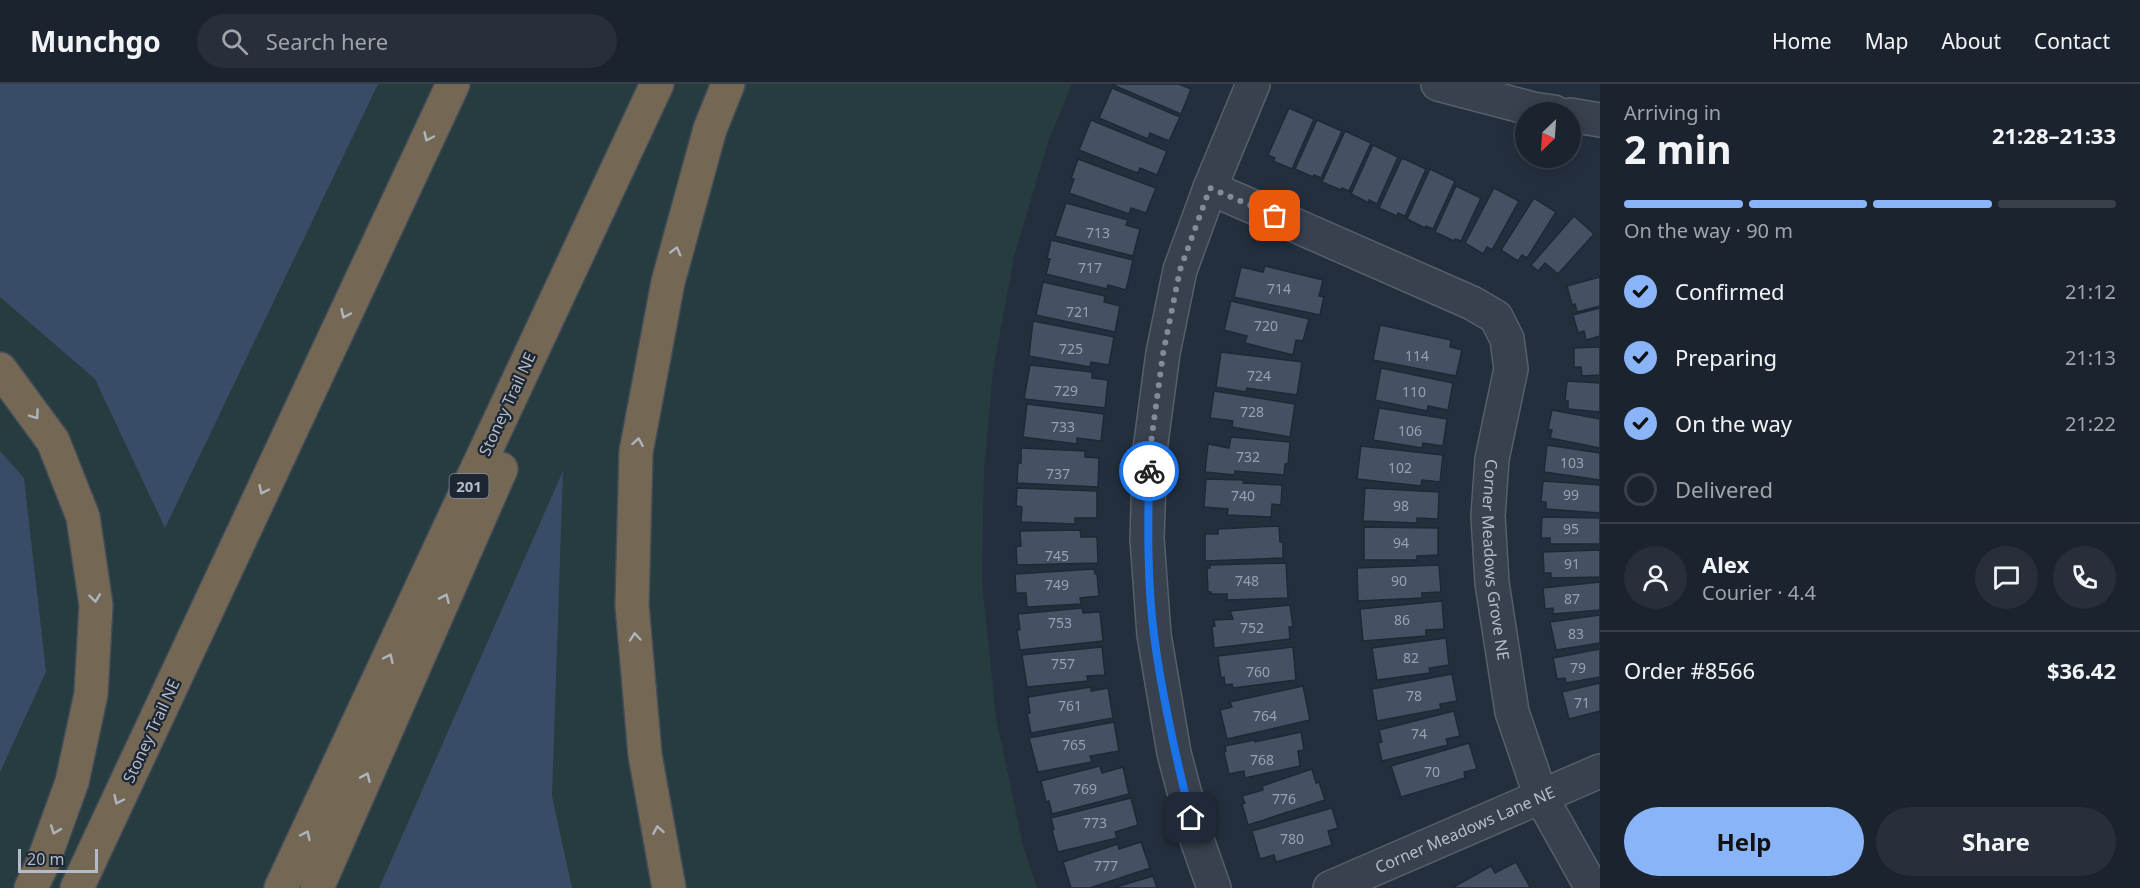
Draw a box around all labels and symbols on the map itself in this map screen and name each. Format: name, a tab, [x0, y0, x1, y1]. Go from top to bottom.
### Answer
north arrow	[1515, 102, 1581, 168]
one-way arrow	[423, 131, 435, 142]
pin	[1249, 190, 1300, 241]
house number: 713	[1086, 223, 1110, 242]
one-way arrow	[669, 246, 681, 257]
house number: 717	[1078, 258, 1102, 277]
house number: 714	[1267, 279, 1291, 298]
house number: 721	[1066, 302, 1090, 321]
one-way arrow	[341, 307, 353, 318]
house number: 720	[1254, 316, 1278, 335]
house number: 725	[1059, 339, 1083, 358]
house number: 114	[1405, 346, 1429, 365]
street label: Stoney Trail NE	[473, 349, 541, 459]
house number: 724	[1247, 366, 1271, 385]
house number: 729	[1054, 381, 1078, 400]
house number: 110	[1402, 382, 1426, 401]
house number: 728	[1240, 402, 1264, 421]
one-way arrow	[28, 409, 39, 420]
house number: 733	[1051, 417, 1075, 436]
house number: 106	[1398, 421, 1422, 440]
one-way arrow	[631, 438, 644, 448]
courier	[1119, 441, 1179, 501]
house number: 732	[1236, 447, 1260, 466]
house number: 103	[1560, 453, 1584, 472]
house number: 102	[1388, 458, 1412, 477]
street label: Corner Meadows Grove NE	[1477, 458, 1515, 662]
house number: 737	[1046, 464, 1070, 483]
road number: 201	[450, 474, 488, 498]
one-way arrow	[258, 484, 270, 495]
house number: 99	[1563, 485, 1579, 504]
house number: 740	[1231, 486, 1255, 505]
house number: 98	[1393, 496, 1409, 515]
house number: 95	[1563, 519, 1579, 538]
house number: 94	[1393, 533, 1409, 552]
house number: 745	[1045, 546, 1069, 565]
house number: 91	[1564, 554, 1580, 573]
house number: 748	[1235, 571, 1259, 590]
house number: 90	[1391, 571, 1407, 590]
house number: 749	[1045, 575, 1069, 594]
house number: 87	[1564, 589, 1580, 608]
one-way arrow	[88, 594, 101, 603]
one-way arrow	[438, 594, 450, 605]
house number: 86	[1394, 610, 1410, 629]
house number: 753	[1048, 613, 1072, 632]
house number: 752	[1240, 618, 1264, 637]
house number: 83	[1568, 624, 1584, 643]
one-way arrow	[629, 632, 642, 642]
house number: 82	[1403, 648, 1419, 667]
one-way arrow	[381, 654, 393, 665]
house number: 757	[1051, 654, 1075, 673]
house number: 79	[1570, 658, 1586, 677]
house number: 760	[1246, 662, 1270, 681]
street label: Stoney Trail NE	[117, 676, 185, 786]
house number: 78	[1406, 686, 1422, 705]
house number: 71	[1574, 693, 1590, 712]
house number: 761	[1058, 696, 1082, 715]
house number: 764	[1253, 706, 1277, 725]
house number: 74	[1411, 724, 1427, 743]
house number: 765	[1062, 735, 1086, 754]
house number: 768	[1250, 750, 1274, 769]
house number: 70	[1424, 762, 1440, 781]
one-way arrow	[359, 772, 371, 783]
house number: 769	[1073, 779, 1097, 798]
street label: Corner Meadows Lane NE	[1372, 781, 1558, 878]
house number: 776	[1272, 789, 1296, 808]
pin	[1165, 792, 1216, 843]
one-way arrow	[114, 794, 126, 805]
house number: 773	[1083, 813, 1107, 832]
one-way arrow	[49, 824, 62, 834]
one-way arrow	[652, 826, 665, 836]
house number: 780	[1280, 829, 1304, 848]
one-way arrow	[299, 830, 311, 841]
scale bar	[18, 846, 98, 874]
house number: 777	[1094, 856, 1118, 875]

